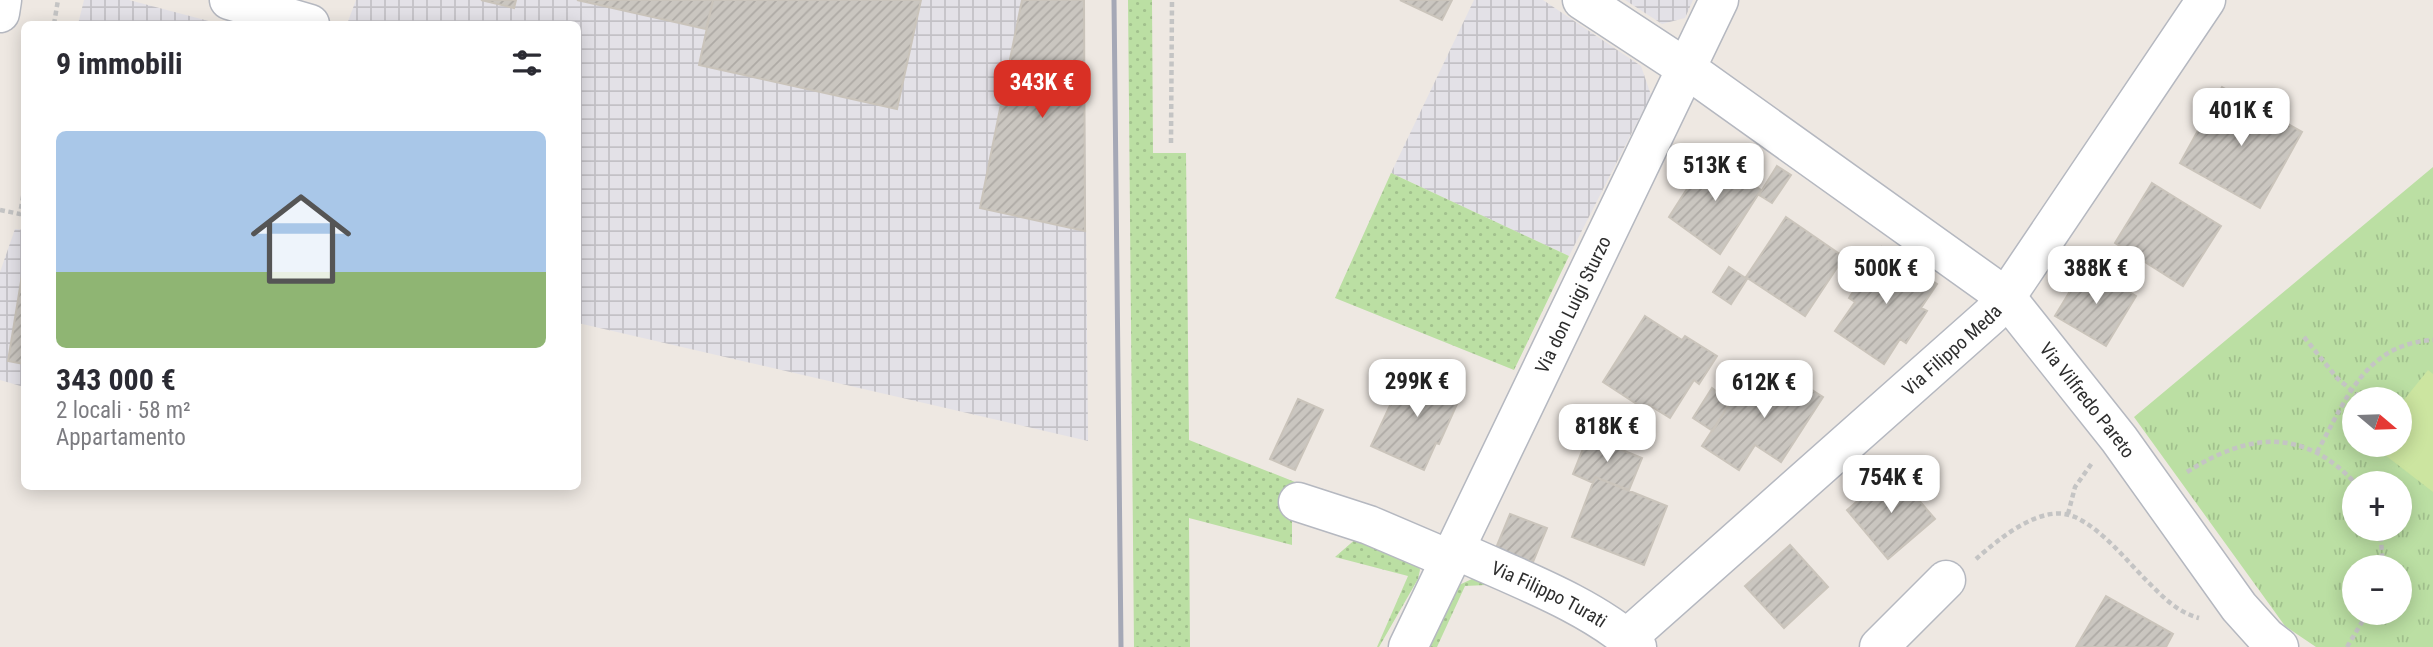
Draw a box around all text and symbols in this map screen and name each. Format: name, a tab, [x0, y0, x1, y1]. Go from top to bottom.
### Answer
icon: filters	[508, 44, 546, 82]
text: 9 immobili	[56, 46, 183, 81]
pin: 343K €	[985, 60, 1099, 120]
text: 343K €	[1010, 69, 1074, 96]
pin: 401K €	[2184, 88, 2298, 148]
text: 401K €	[2209, 97, 2273, 124]
pin: 513K €	[1658, 144, 1772, 203]
text: 513K €	[1683, 152, 1747, 179]
icon: home	[238, 176, 364, 302]
street label: Via don Luigi Sturzo	[1530, 232, 1616, 377]
pin: 500K €	[1829, 246, 1943, 306]
pin: 388K €	[2039, 246, 2153, 306]
text: 500K €	[1854, 255, 1918, 282]
text: 388K €	[2064, 255, 2128, 282]
street label: Via Filippo Meda	[1897, 300, 2007, 400]
street label: Via Vilfredo Pareto	[2034, 338, 2140, 462]
pin: 299K €	[1360, 360, 1474, 419]
pin: 612K €	[1707, 360, 1821, 420]
text: 343 000 €	[56, 362, 176, 397]
text: 299K €	[1385, 368, 1449, 395]
text: 612K €	[1732, 369, 1796, 396]
north arrow	[2342, 387, 2412, 457]
map controls	[2342, 387, 2412, 625]
text: 2 locali · 58 m²	[56, 397, 191, 424]
pin: 818K €	[1550, 405, 1664, 464]
text: 818K €	[1575, 413, 1639, 440]
text: Appartamento	[56, 424, 186, 451]
pin: 754K €	[1834, 456, 1948, 515]
text: 754K €	[1859, 464, 1923, 491]
button: +	[2342, 471, 2412, 541]
button: −	[2342, 555, 2412, 625]
street label: Via Filippo Turati	[1488, 556, 1611, 633]

